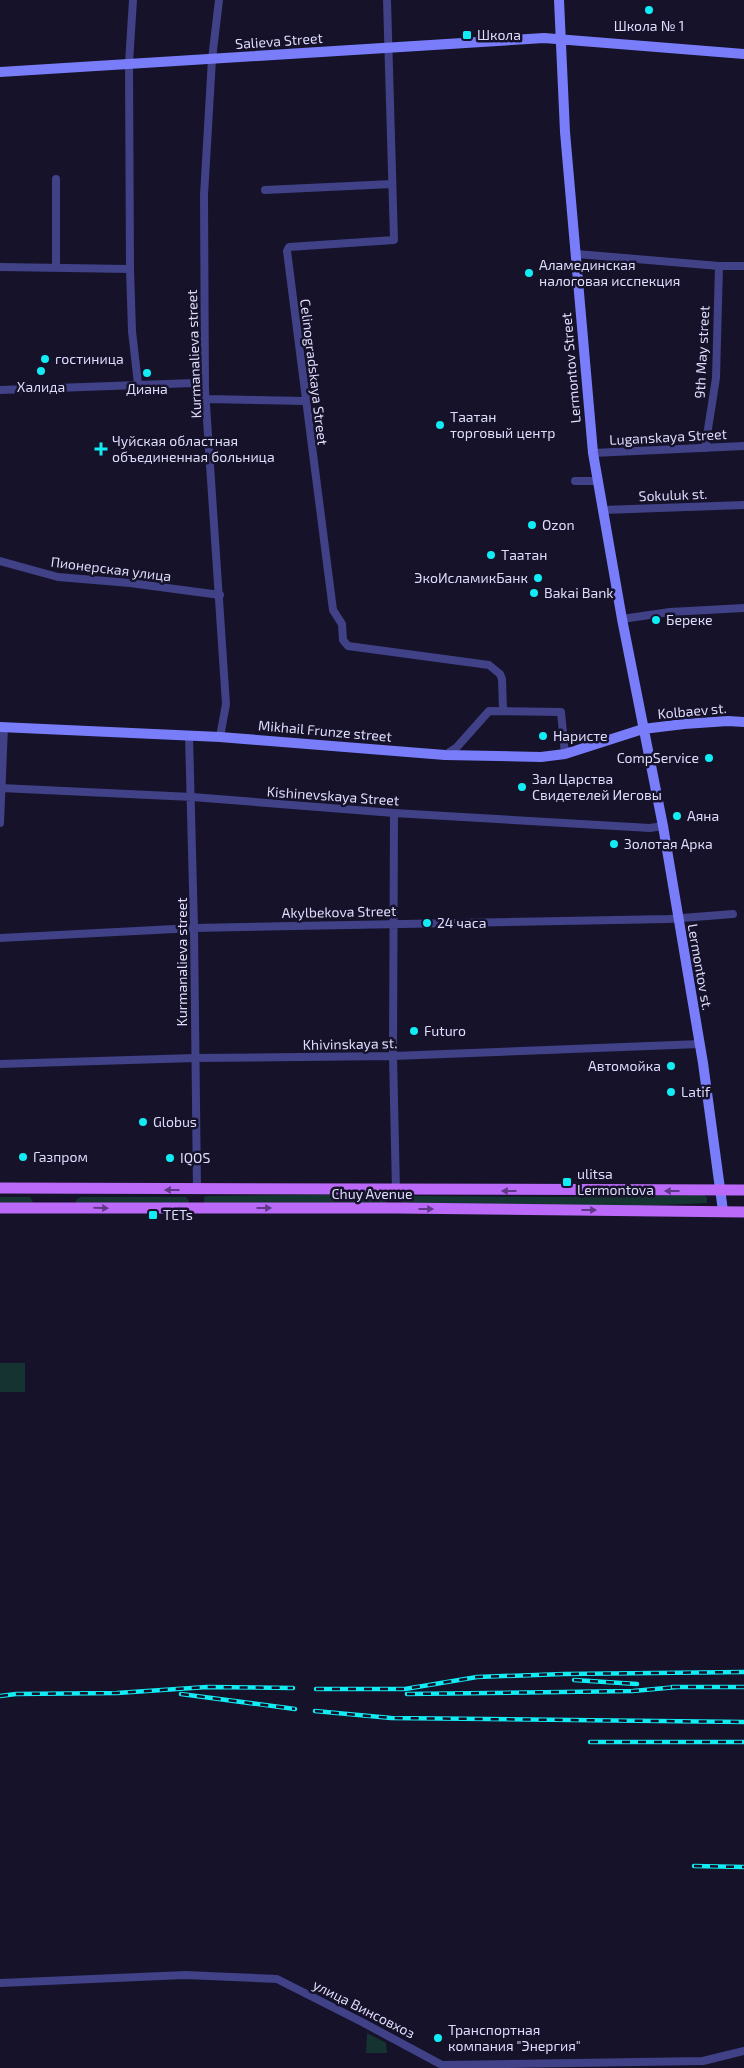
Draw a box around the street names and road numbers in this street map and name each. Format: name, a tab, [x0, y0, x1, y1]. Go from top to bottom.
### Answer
street label: Salieva Street	[235, 29, 323, 52]
street label: Kurmanalieva street	[183, 289, 204, 419]
street label: Celinogradskaya Street	[297, 298, 332, 446]
street label: 9th May street	[691, 305, 712, 399]
street label: Lermontov Street	[557, 312, 584, 424]
street label: Luganskaya Street	[609, 425, 727, 448]
street label: Sokuluk st.	[638, 485, 708, 504]
street label: Пионерская улица	[50, 553, 172, 584]
street label: Kolbaev st.	[657, 699, 727, 722]
street label: Mikhail Frunze street	[257, 716, 393, 745]
street label: Kishinevskaya Street	[266, 782, 400, 809]
street label: Kurmanalieva street	[173, 897, 190, 1027]
street label: Akylbekova Street	[281, 902, 397, 921]
street label: Lermontov st.	[685, 922, 716, 1012]
street label: Khivinskaya st.	[303, 1034, 397, 1053]
street label: Chuy Avenue	[332, 1185, 412, 1202]
street label: улица Винсовхоз	[310, 1976, 418, 2042]

